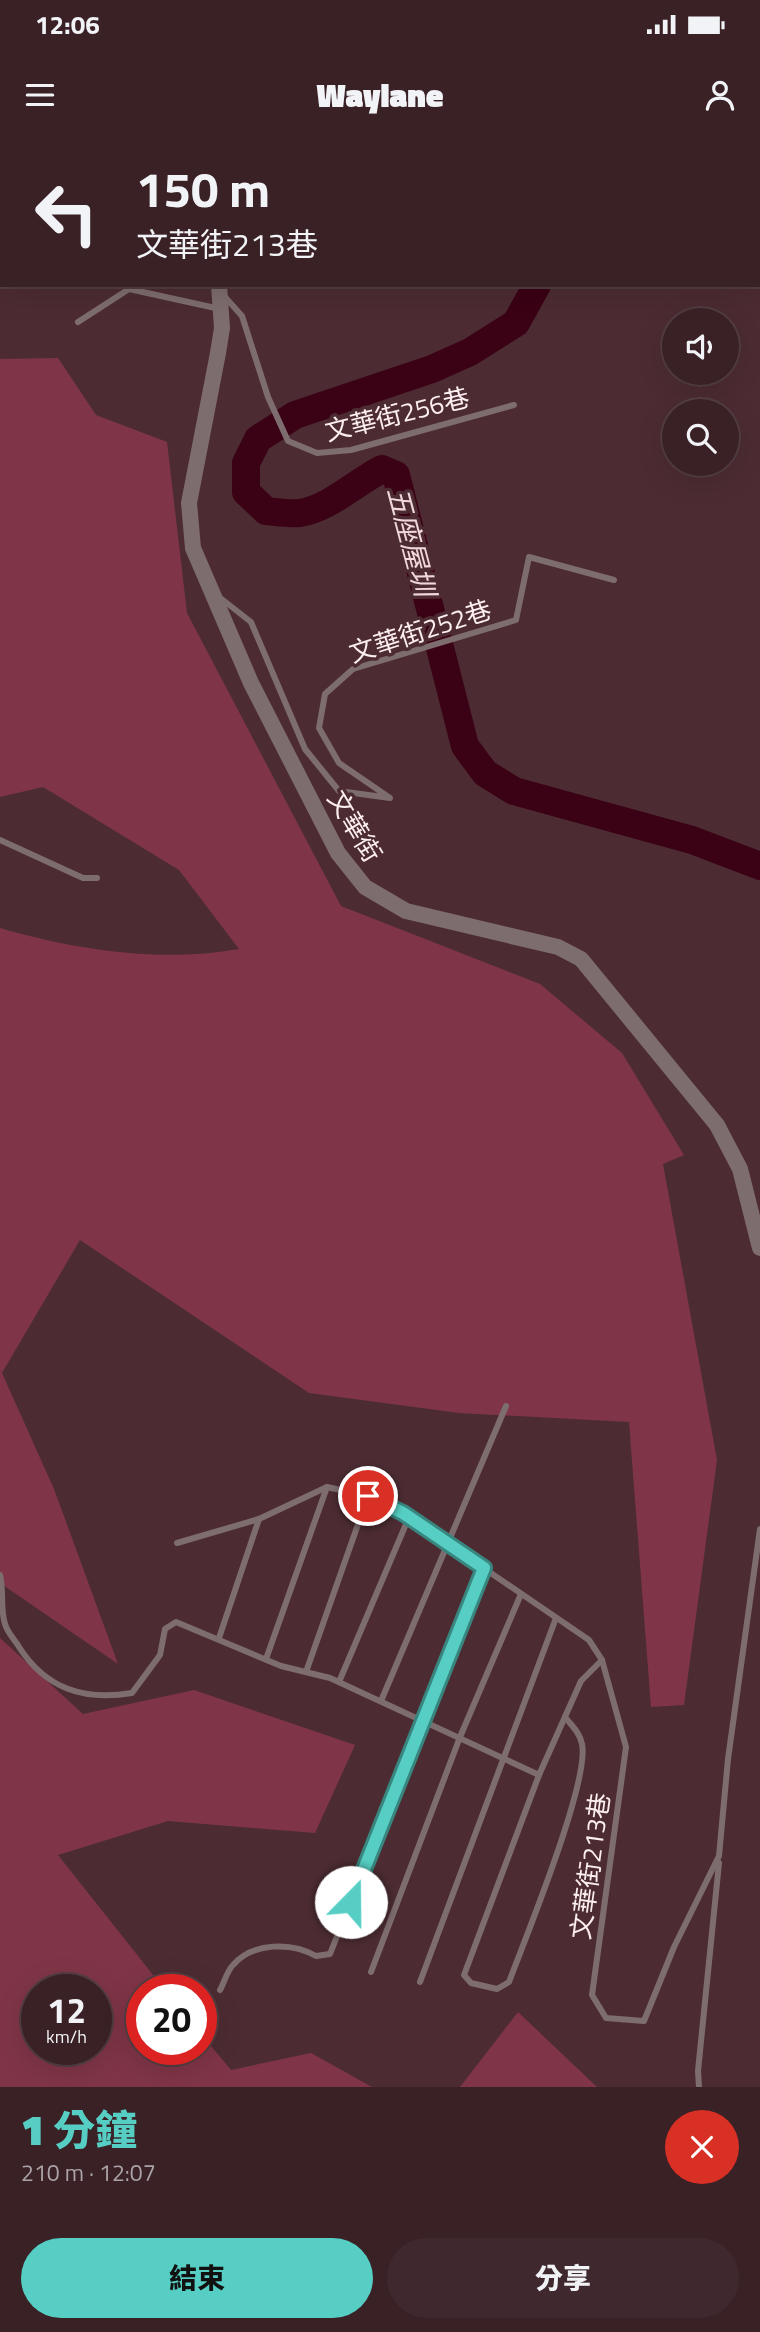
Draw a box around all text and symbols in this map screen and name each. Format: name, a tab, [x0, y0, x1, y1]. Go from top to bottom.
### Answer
text: 12:06	[35, 5, 100, 44]
text: Waylane	[317, 71, 443, 119]
icon: menu	[21, 76, 59, 114]
icon: person	[701, 76, 739, 114]
text: 150 m	[136, 151, 270, 226]
icon: left	[21, 168, 112, 259]
text: 文華街213巷	[136, 220, 318, 268]
map controls	[662, 308, 739, 476]
button: sound	[662, 308, 739, 385]
street label: 文華街256巷	[321, 377, 473, 451]
button: search	[662, 399, 739, 476]
water label: 五座屋圳	[377, 481, 448, 605]
street label: 文華街252巷	[344, 590, 496, 672]
street label: 文華街	[318, 783, 392, 869]
pin	[338, 1466, 398, 1526]
icon: arrive	[349, 1477, 387, 1515]
street label: 文華街213巷	[560, 1790, 620, 1942]
position arrow	[314, 1865, 388, 1939]
speed limit sign: 20	[126, 1974, 217, 2065]
text: 12	[47, 1983, 86, 2037]
text: km/h	[46, 2023, 87, 2050]
text: 1 分鐘	[21, 2097, 137, 2161]
button: close	[665, 2110, 739, 2184]
text: 210 m · 12:07	[21, 2155, 156, 2190]
button: 結束	[21, 2238, 373, 2318]
button: 分享	[387, 2238, 739, 2318]

